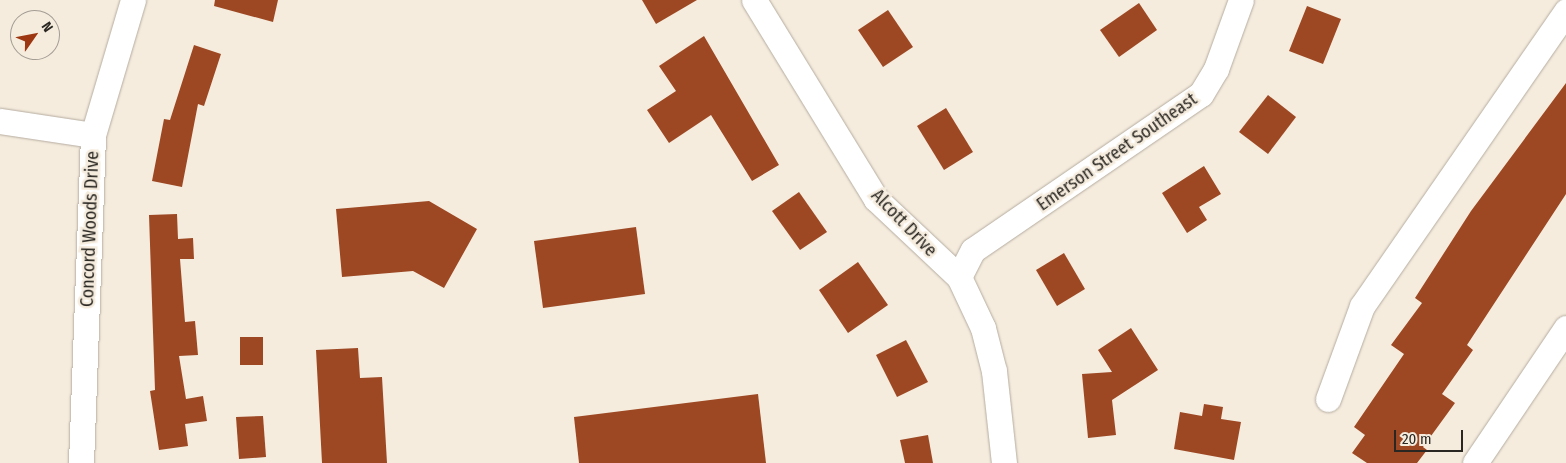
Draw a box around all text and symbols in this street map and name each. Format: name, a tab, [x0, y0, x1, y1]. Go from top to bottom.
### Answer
north arrow	[10, 10, 60, 60]
text: N	[38, 19, 57, 35]
street label: Emerson Street Southeast	[1033, 89, 1201, 215]
street label: Concord Woods Drive	[76, 151, 104, 307]
street label: Alcott Drive	[867, 185, 941, 261]
scale bar	[1396, 420, 1465, 452]
text: 20 m	[1402, 430, 1432, 448]

